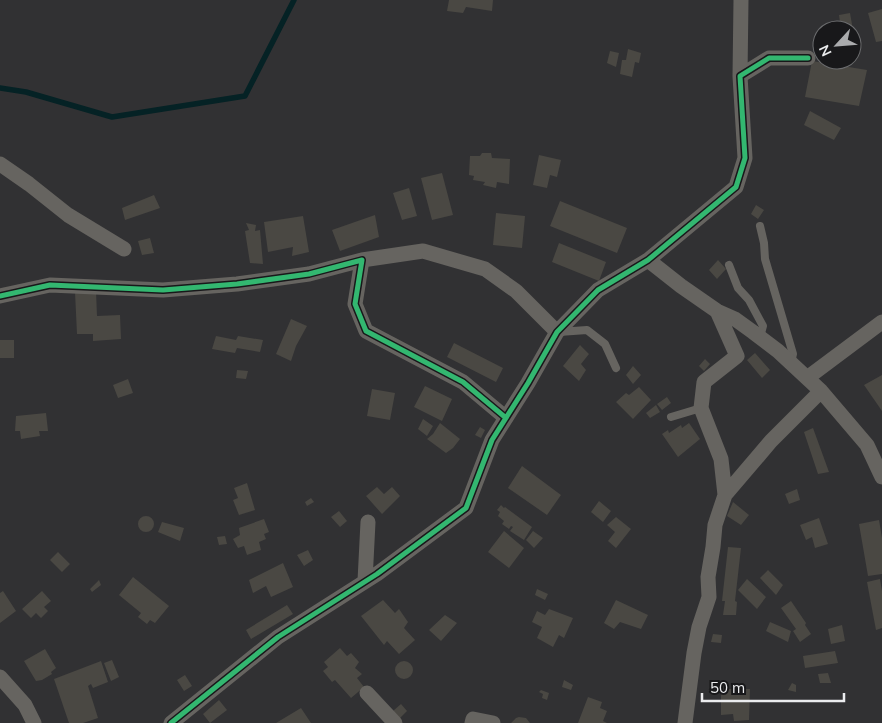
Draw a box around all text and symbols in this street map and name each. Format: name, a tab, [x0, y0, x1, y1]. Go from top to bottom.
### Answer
north arrow	[812, 20, 862, 70]
text: N	[815, 42, 836, 59]
scale bar	[702, 670, 844, 702]
text: 50 m	[710, 678, 745, 697]

